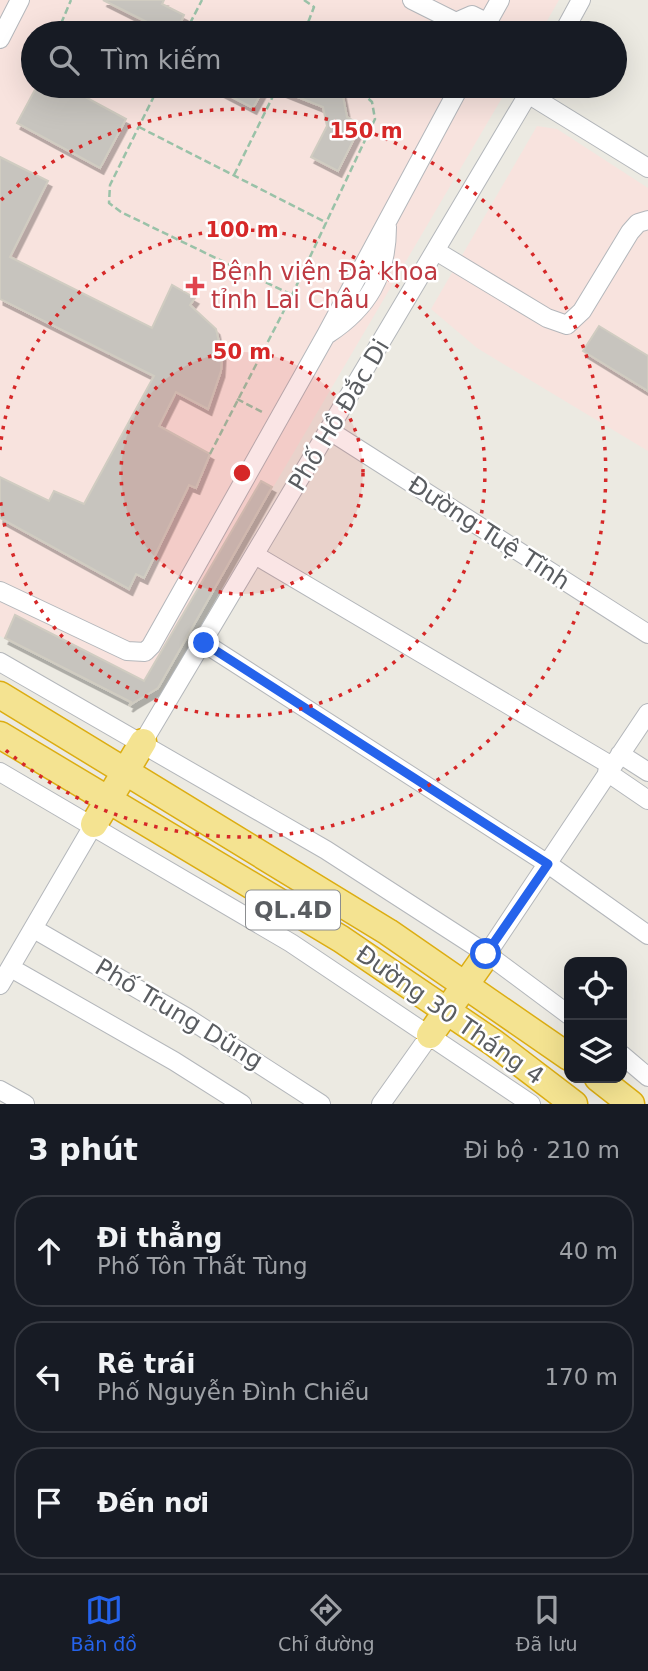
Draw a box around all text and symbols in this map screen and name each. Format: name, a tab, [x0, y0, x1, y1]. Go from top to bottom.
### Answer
search box	[21, 21, 627, 98]
icon: search	[45, 41, 83, 79]
text: Tìm kiếm	[101, 45, 221, 75]
text: 150 m	[329, 119, 403, 143]
text: 100 m	[205, 218, 279, 242]
place label: Bệnh viện Đa khoa tỉnh Lai Châu	[211, 258, 438, 314]
marker: Bệnh viện Đa khoa tỉnh Lai Châu	[185, 276, 205, 296]
street label: Phố Hồ Đắc Di	[282, 334, 395, 496]
text: 50 m	[213, 340, 271, 364]
centre of rings	[230, 461, 254, 485]
street label: Đường Tuệ Tĩnh	[403, 470, 575, 596]
route end	[188, 627, 219, 658]
road number: QL.4D	[246, 890, 340, 930]
route start	[470, 938, 501, 969]
street label: Đường 30 Tháng 4	[351, 940, 549, 1090]
street label: Phố Trung Dũng	[90, 953, 268, 1075]
map controls	[564, 957, 627, 1083]
button: locate	[564, 957, 627, 1020]
button: layers	[564, 1020, 627, 1083]
text: 3 phút	[28, 1132, 138, 1167]
text: Đi bộ · 210 m	[464, 1137, 620, 1163]
text: Đi thẳng	[97, 1223, 222, 1253]
icon: ahead	[30, 1232, 68, 1270]
text: 40 m	[559, 1238, 618, 1264]
text: Phố Tôn Thất Tùng	[97, 1253, 308, 1279]
text: Rẽ trái	[97, 1349, 195, 1379]
icon: left	[30, 1358, 68, 1396]
text: 170 m	[544, 1364, 618, 1390]
text: Phố Nguyễn Đình Chiểu	[97, 1379, 369, 1405]
icon: arrive	[30, 1484, 68, 1522]
text: Đến nơi	[97, 1488, 209, 1518]
tab: Bản đồ	[71, 1591, 137, 1655]
tab: Chỉ đường	[278, 1591, 375, 1655]
tab: Đã lưu	[516, 1591, 577, 1655]

